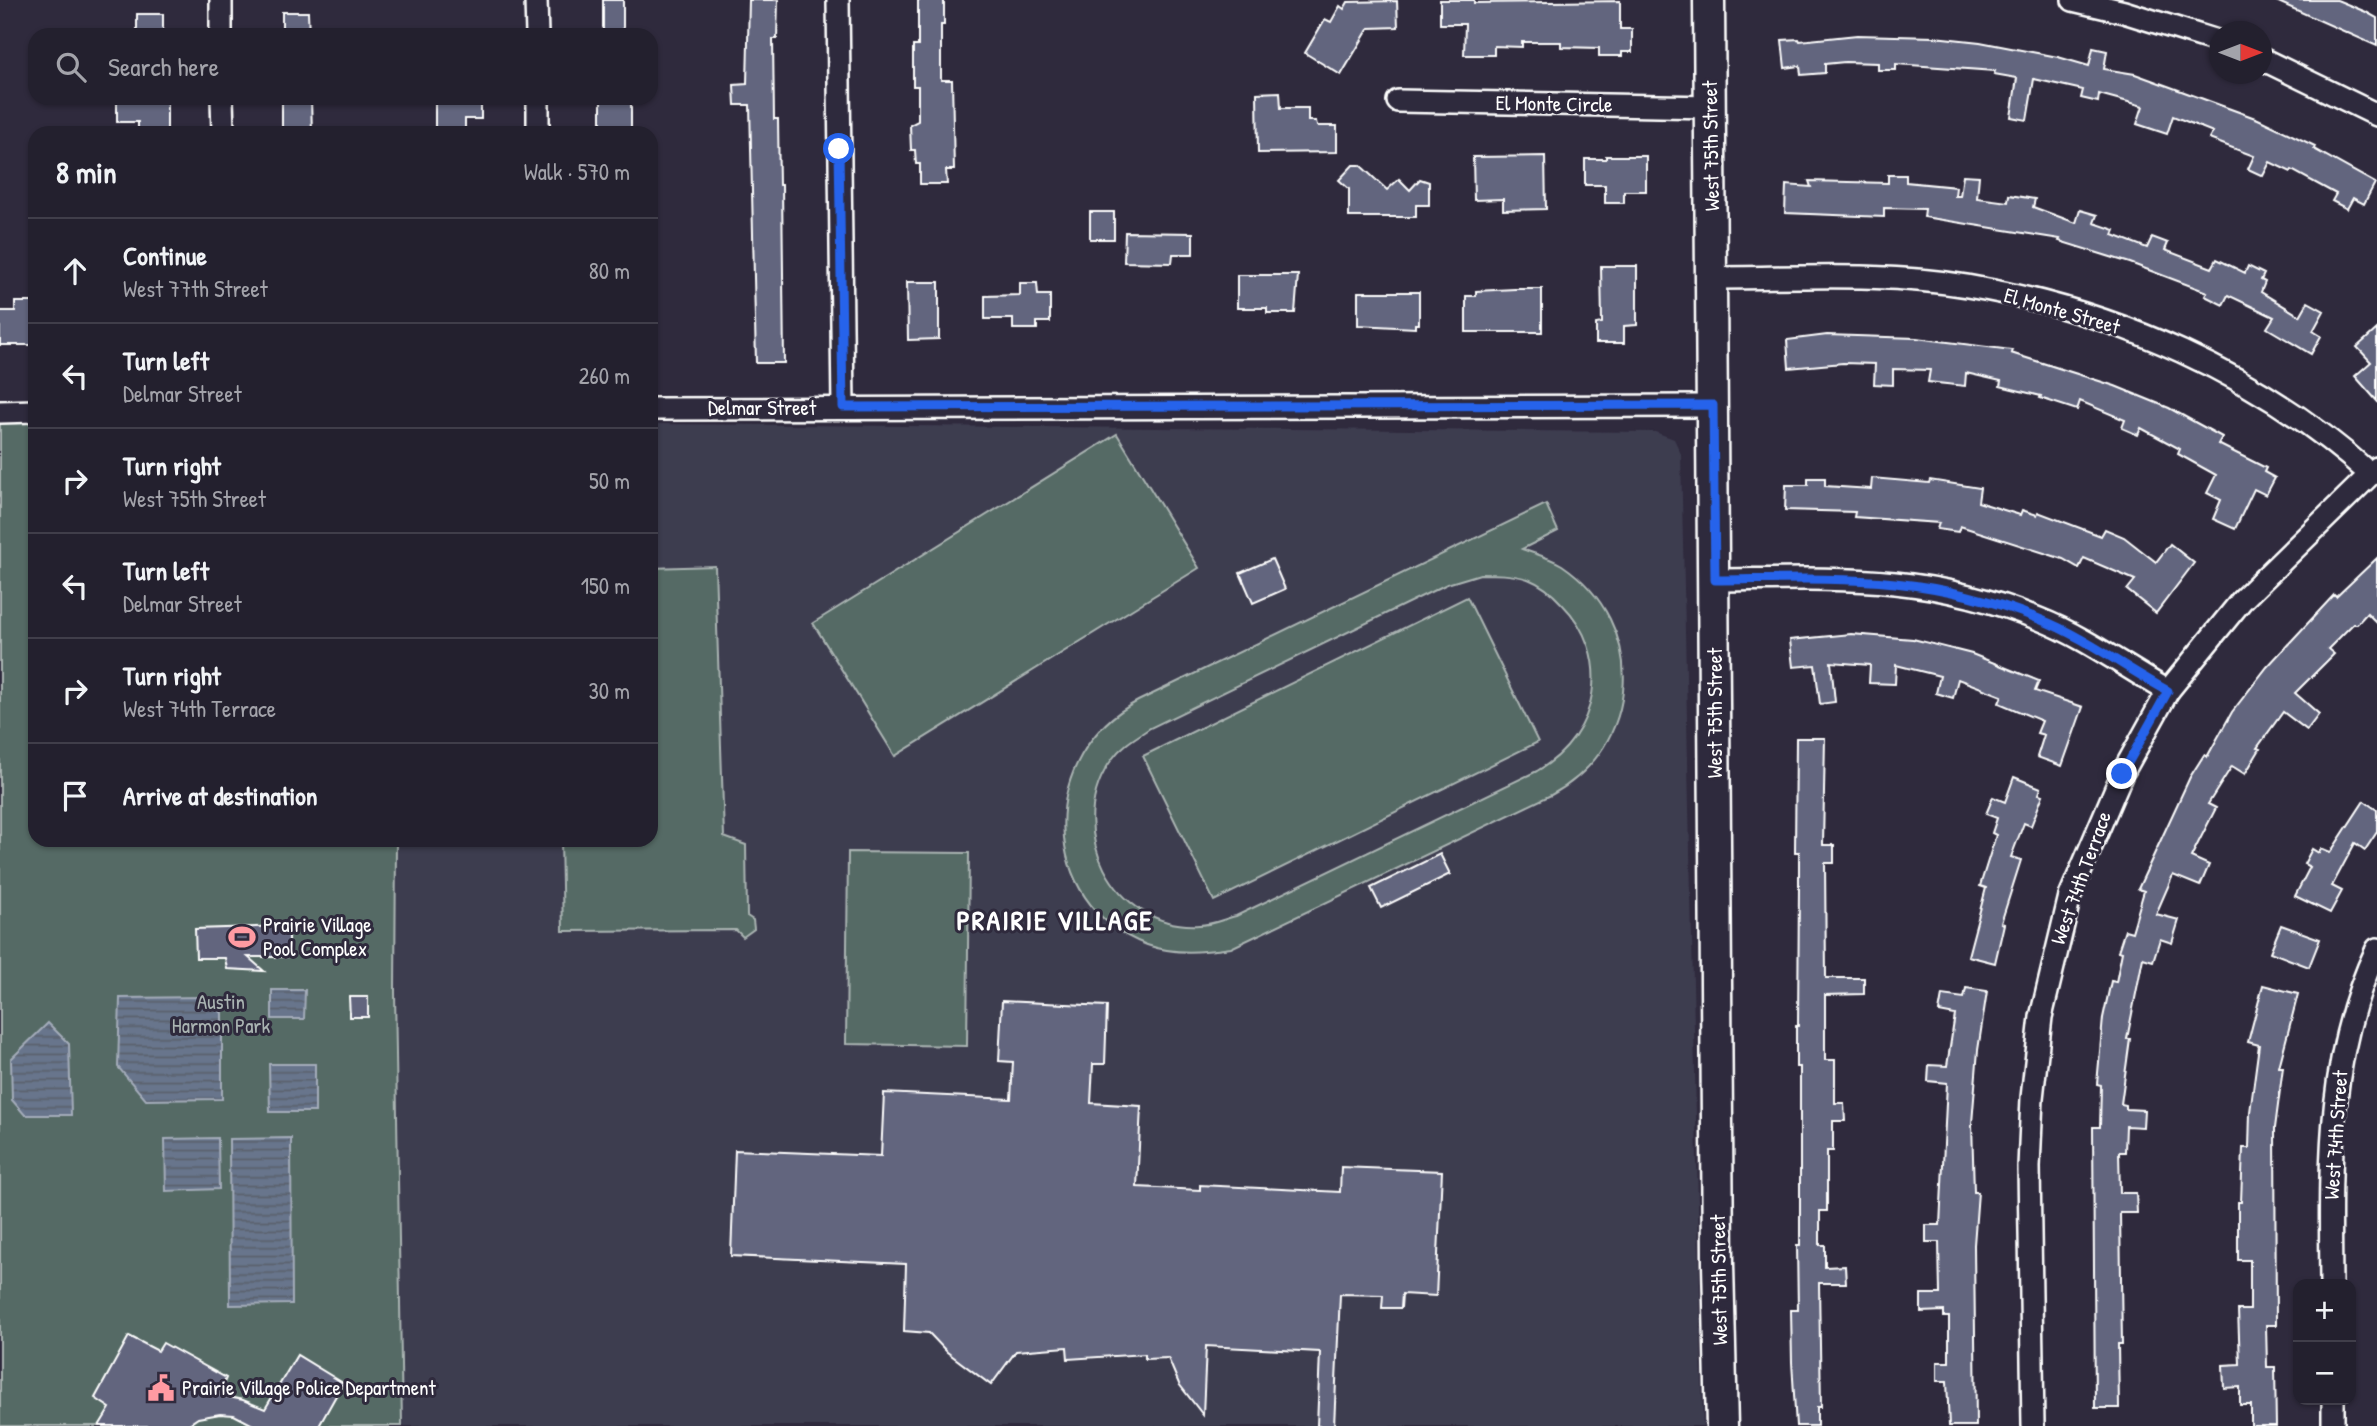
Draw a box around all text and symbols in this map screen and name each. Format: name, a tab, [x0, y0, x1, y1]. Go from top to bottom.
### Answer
north arrow	[2209, 21, 2272, 84]
search box	[28, 28, 658, 105]
icon: search	[52, 48, 90, 86]
text: Search here	[108, 49, 219, 84]
street label: West 75th Street	[1695, 80, 1726, 211]
street label: El Monte Circle	[1495, 88, 1613, 119]
route start	[823, 133, 854, 164]
text: 8 min	[56, 152, 117, 192]
text: Walk · 570 m	[524, 156, 630, 187]
text: Continue	[123, 238, 207, 273]
icon: ahead	[56, 252, 94, 290]
text: 80 m	[589, 255, 630, 286]
text: West 77th Street	[123, 273, 268, 304]
street label: El Monte Street	[2001, 280, 2124, 341]
text: Turn left	[123, 343, 209, 378]
icon: left	[56, 357, 94, 395]
text: 260 m	[579, 360, 630, 391]
text: Delmar Street	[123, 378, 242, 409]
street label: Delmar Street	[708, 393, 817, 422]
text: Turn right	[123, 448, 221, 483]
icon: right	[56, 462, 94, 500]
text: 50 m	[589, 465, 630, 496]
text: West 75th Street	[123, 483, 266, 514]
text: Turn left	[123, 553, 209, 588]
icon: left	[56, 567, 94, 605]
text: 150 m	[581, 570, 630, 601]
text: Delmar Street	[123, 588, 242, 619]
street label: West 75th Street	[1700, 647, 1729, 778]
text: Turn right	[123, 658, 221, 693]
icon: right	[56, 672, 94, 710]
text: 30 m	[588, 675, 630, 706]
text: West 74th Terrace	[123, 693, 276, 724]
route end	[2106, 758, 2137, 789]
icon: arrive	[56, 777, 94, 815]
text: Arrive at destination	[123, 778, 318, 813]
street label: West 74th Terrace	[2043, 807, 2118, 948]
district label: PRAIRIE VILLAGE	[956, 901, 1154, 939]
place label: Prairie Village Pool Complex	[263, 910, 372, 963]
sports icon: Prairie Village Pool Complex	[227, 922, 257, 952]
park label: Austin Harmon Park	[172, 987, 270, 1040]
street label: West 74th Street	[2317, 1069, 2355, 1201]
street label: West 75th Street	[1703, 1214, 1734, 1345]
map controls	[2293, 1279, 2356, 1405]
button: +	[2293, 1279, 2356, 1342]
button: −	[2293, 1342, 2356, 1405]
public building icon: Prairie Village Police Department	[146, 1373, 176, 1403]
place label: Prairie Village Police Department	[182, 1373, 437, 1402]

